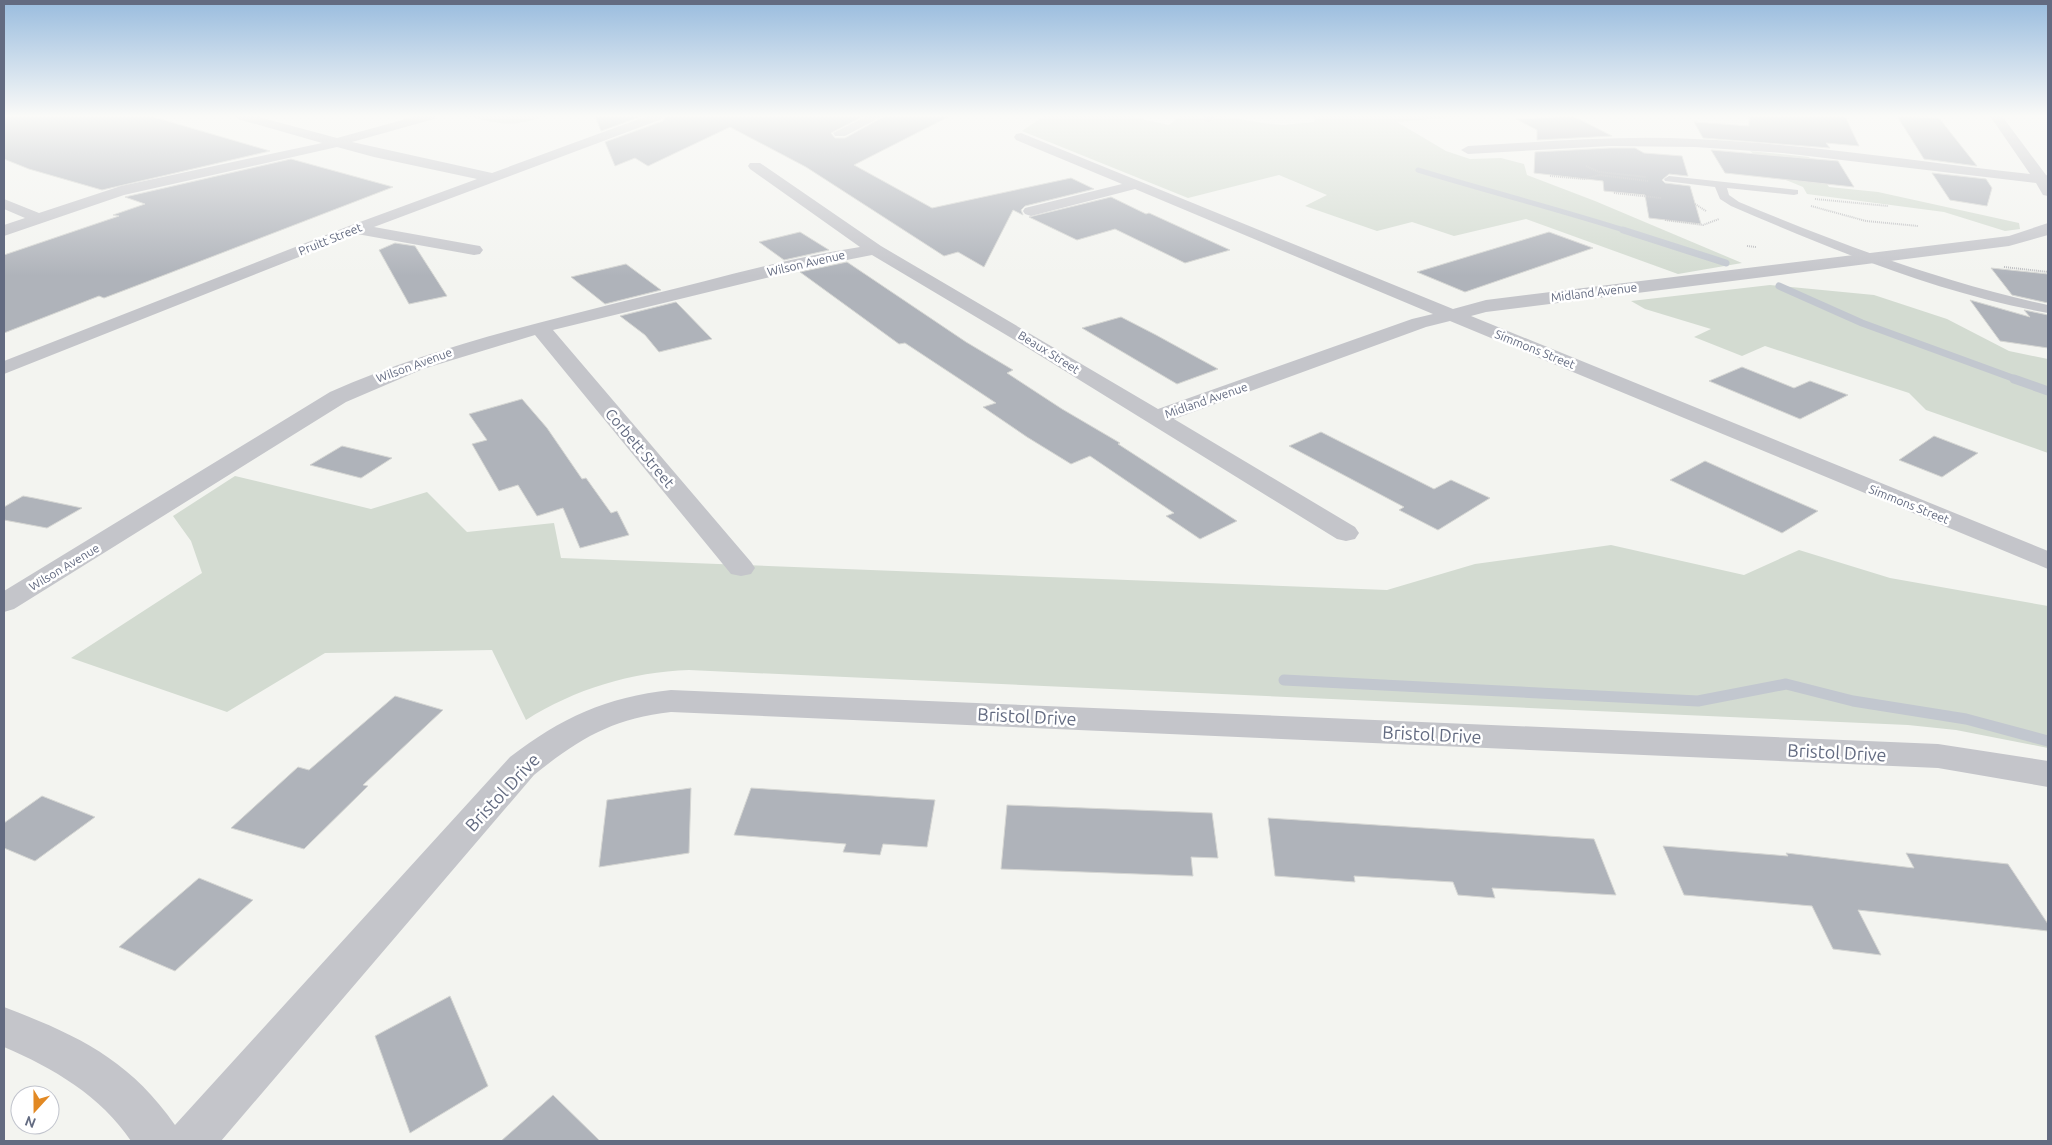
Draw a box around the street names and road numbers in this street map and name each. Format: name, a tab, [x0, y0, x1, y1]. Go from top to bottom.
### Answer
street label: Pruitt Street	[296, 220, 364, 258]
street label: Wilson Avenue	[766, 248, 846, 278]
street label: Midland Avenue	[1550, 280, 1638, 304]
street label: Simmons Street	[1493, 327, 1577, 371]
street label: Beaux Street	[1016, 328, 1082, 376]
street label: Wilson Avenue	[374, 345, 454, 385]
street label: Midland Avenue	[1163, 380, 1249, 420]
street label: Corbett Street	[602, 405, 678, 491]
street label: Simmons Street	[1867, 482, 1951, 526]
street label: Wilson Avenue	[27, 541, 101, 593]
street label: Bristol Drive	[977, 703, 1077, 729]
street label: Bristol Drive	[1382, 721, 1482, 747]
street label: Bristol Drive	[1787, 739, 1887, 765]
street label: Bristol Drive	[461, 749, 543, 835]

